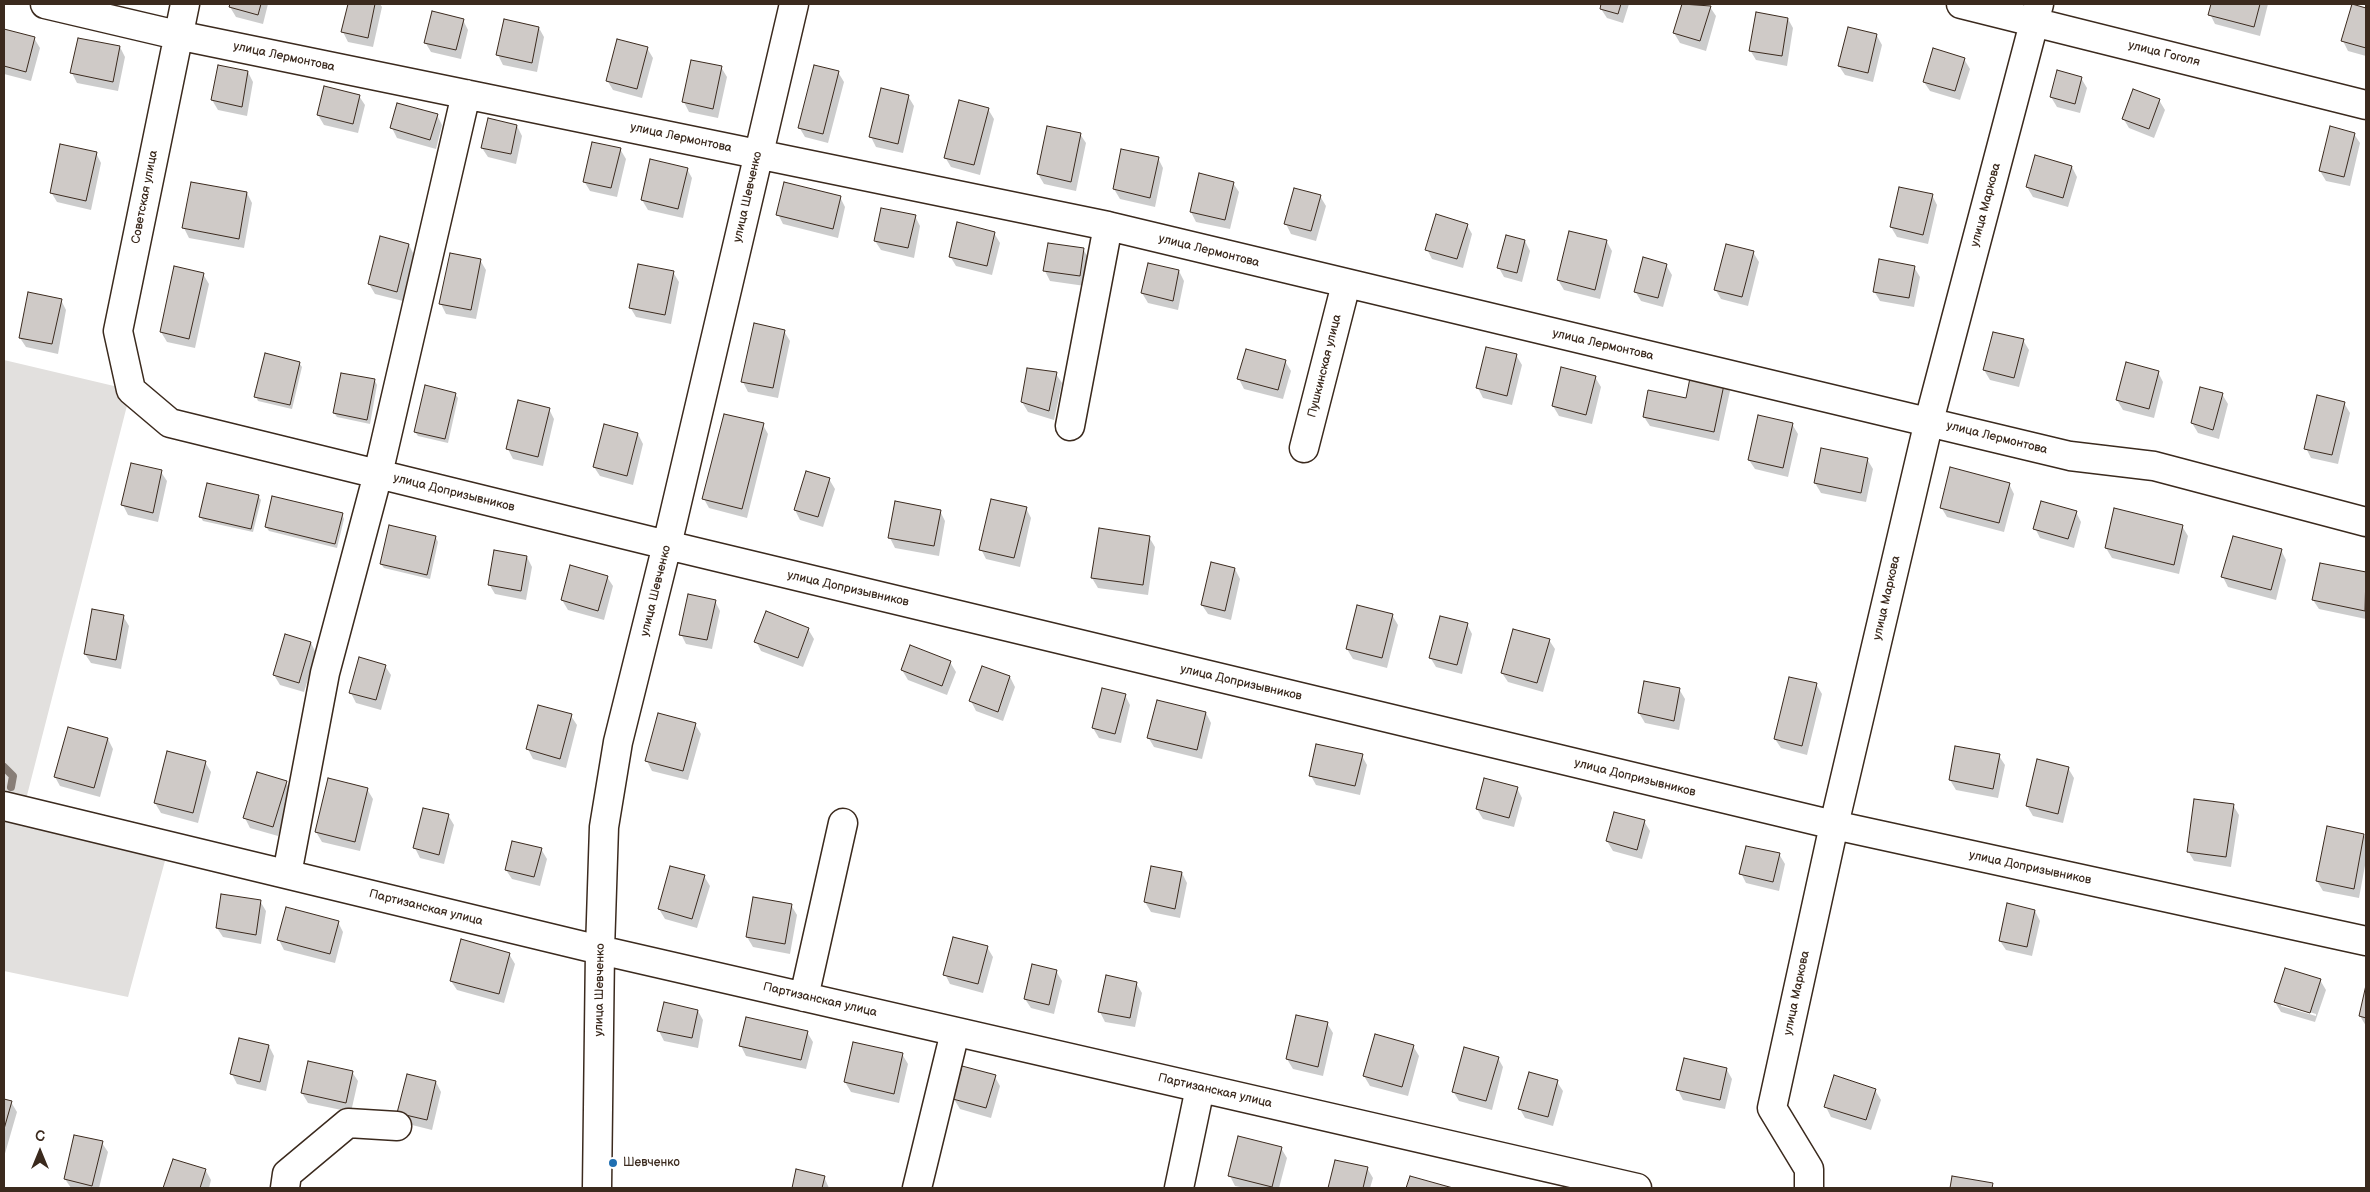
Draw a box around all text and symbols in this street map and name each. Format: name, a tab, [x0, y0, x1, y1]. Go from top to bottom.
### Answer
street label: улица Гоголя	[2127, 38, 2201, 70]
street label: улица Лермонтова	[232, 39, 336, 75]
street label: улица Лермонтова	[629, 120, 733, 156]
street label: Советская улица	[129, 149, 161, 245]
street label: улица Шевченко	[731, 150, 765, 244]
street label: улица Маркова	[1968, 162, 2004, 248]
street label: улица Лермонтова	[1157, 231, 1261, 271]
street label: Пушкинская улица	[1305, 313, 1345, 419]
street label: улица Лермонтова	[1551, 326, 1655, 364]
street label: улица Лермонтова	[1945, 418, 2049, 458]
street label: улица Допризывников	[392, 471, 516, 515]
street label: улица Шевченко	[638, 544, 674, 638]
street label: улица Маркова	[1870, 554, 1904, 642]
street label: улица Допризывников	[786, 568, 910, 610]
street label: улица Допризывников	[1179, 662, 1303, 704]
street label: улица Допризывников	[1573, 756, 1697, 800]
street label: улица Допризывников	[1968, 848, 2092, 888]
street label: Партизанская улица	[368, 887, 484, 929]
street label: улица Шевченко	[592, 943, 608, 1037]
street label: улица Маркова	[1781, 949, 1813, 1037]
street label: Партизанская улица	[761, 980, 879, 1020]
street label: Партизанская улица	[1156, 1071, 1274, 1111]
north arrow	[15, 1127, 65, 1177]
text: С	[35, 1128, 45, 1145]
place label: Шевченко	[623, 1156, 680, 1170]
marker: Шевченко	[607, 1157, 619, 1169]

